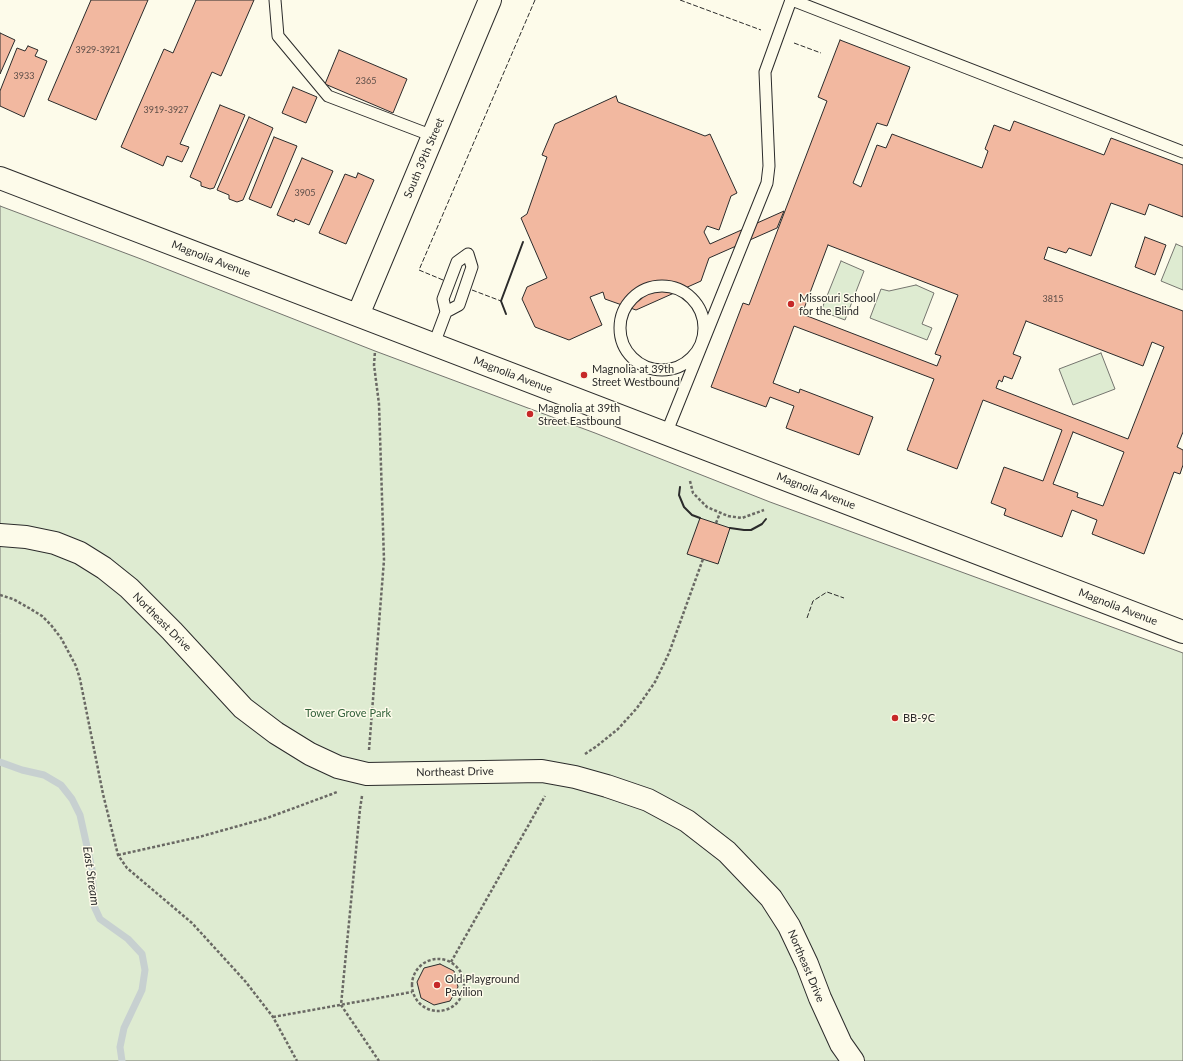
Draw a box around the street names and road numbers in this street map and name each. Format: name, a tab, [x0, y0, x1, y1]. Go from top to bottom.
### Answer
street label: South 39th Street	[401, 116, 447, 200]
street label: Magnolia Avenue	[170, 238, 252, 280]
street label: Magnolia Avenue	[472, 354, 554, 396]
street label: Magnolia Avenue	[775, 470, 857, 512]
street label: Magnolia Avenue	[1077, 586, 1159, 628]
street label: Northeast Drive	[130, 590, 194, 654]
street label: Northeast Drive	[416, 765, 494, 779]
street label: Northeast Drive	[785, 928, 827, 1004]

